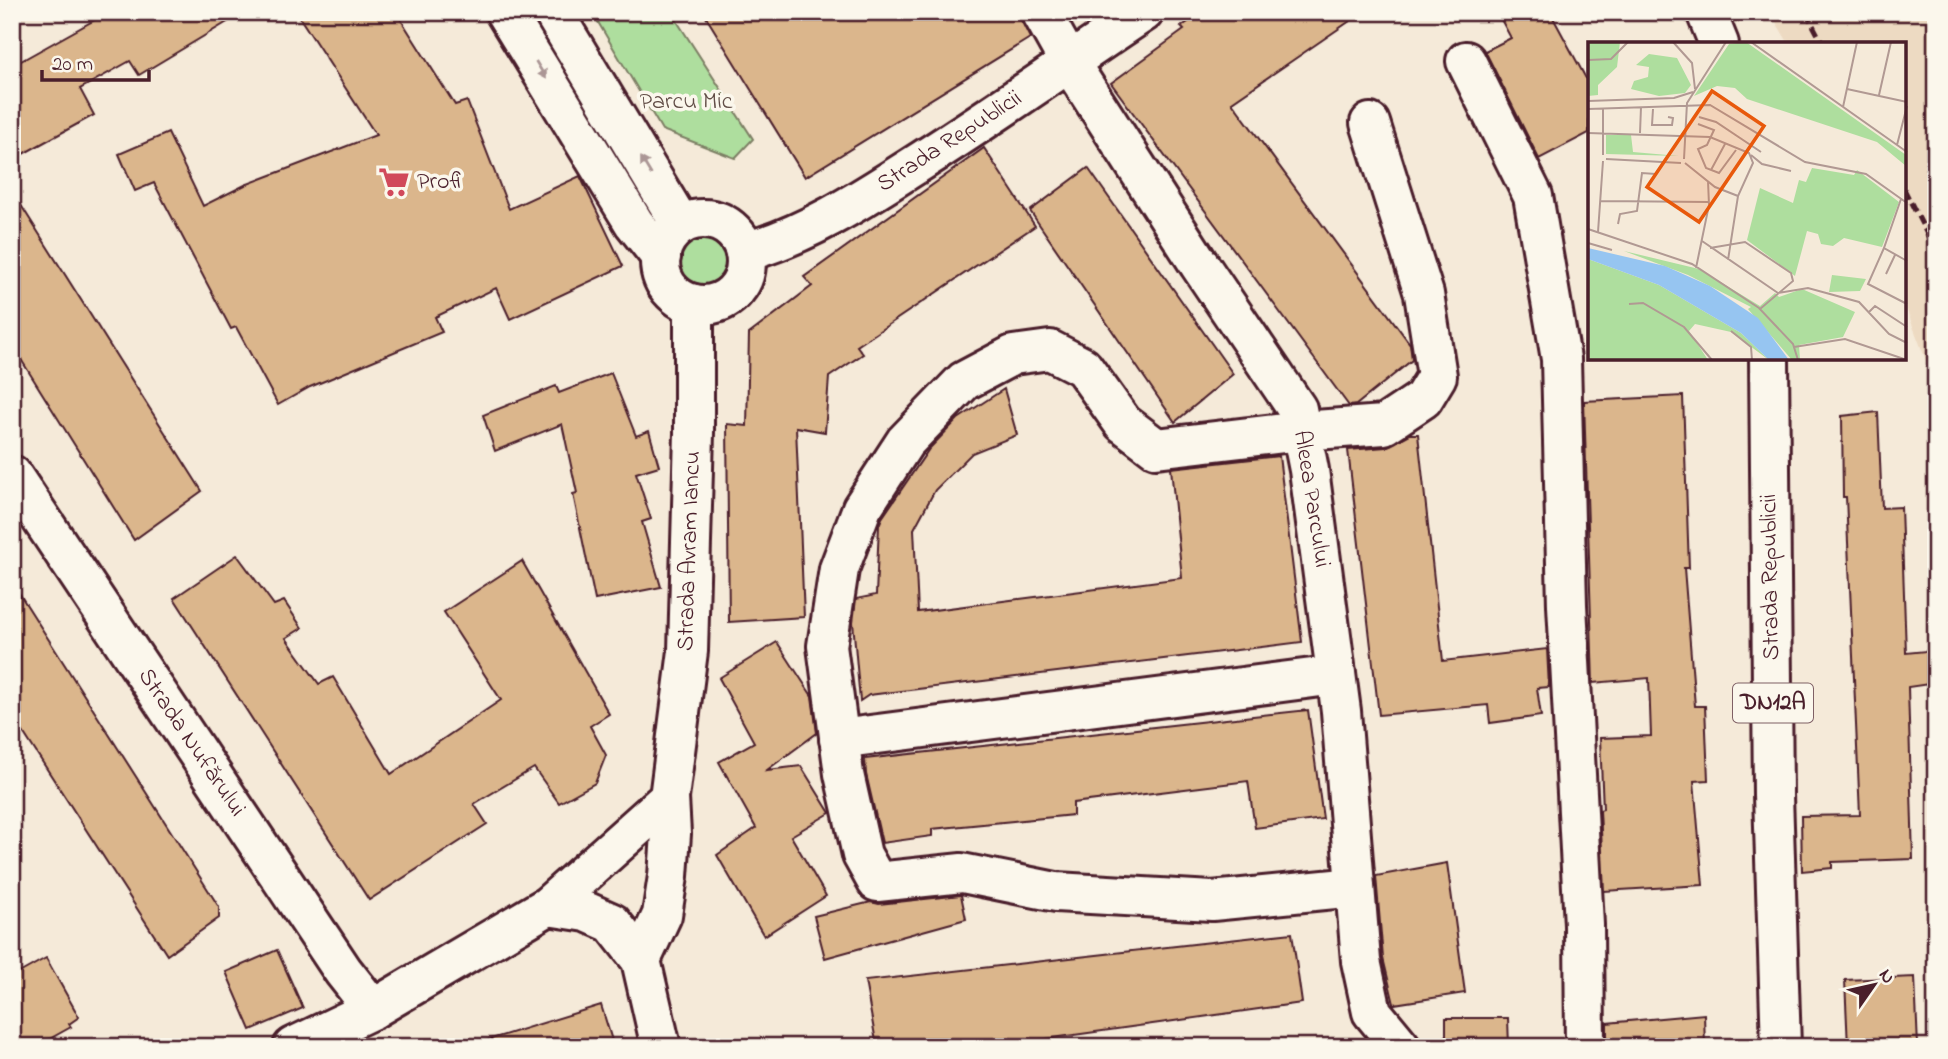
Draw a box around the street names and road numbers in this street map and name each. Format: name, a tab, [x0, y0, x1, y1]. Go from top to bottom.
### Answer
street label: Strada Republicii	[871, 82, 1029, 202]
street label: Aleea Parcului	[1283, 428, 1339, 570]
street label: Strada Avram Iancu	[669, 450, 711, 652]
street label: Strada Republicii	[1752, 493, 1790, 661]
street label: Strada Nufărului	[128, 662, 254, 824]
road number: DN12A	[1733, 684, 1813, 722]

